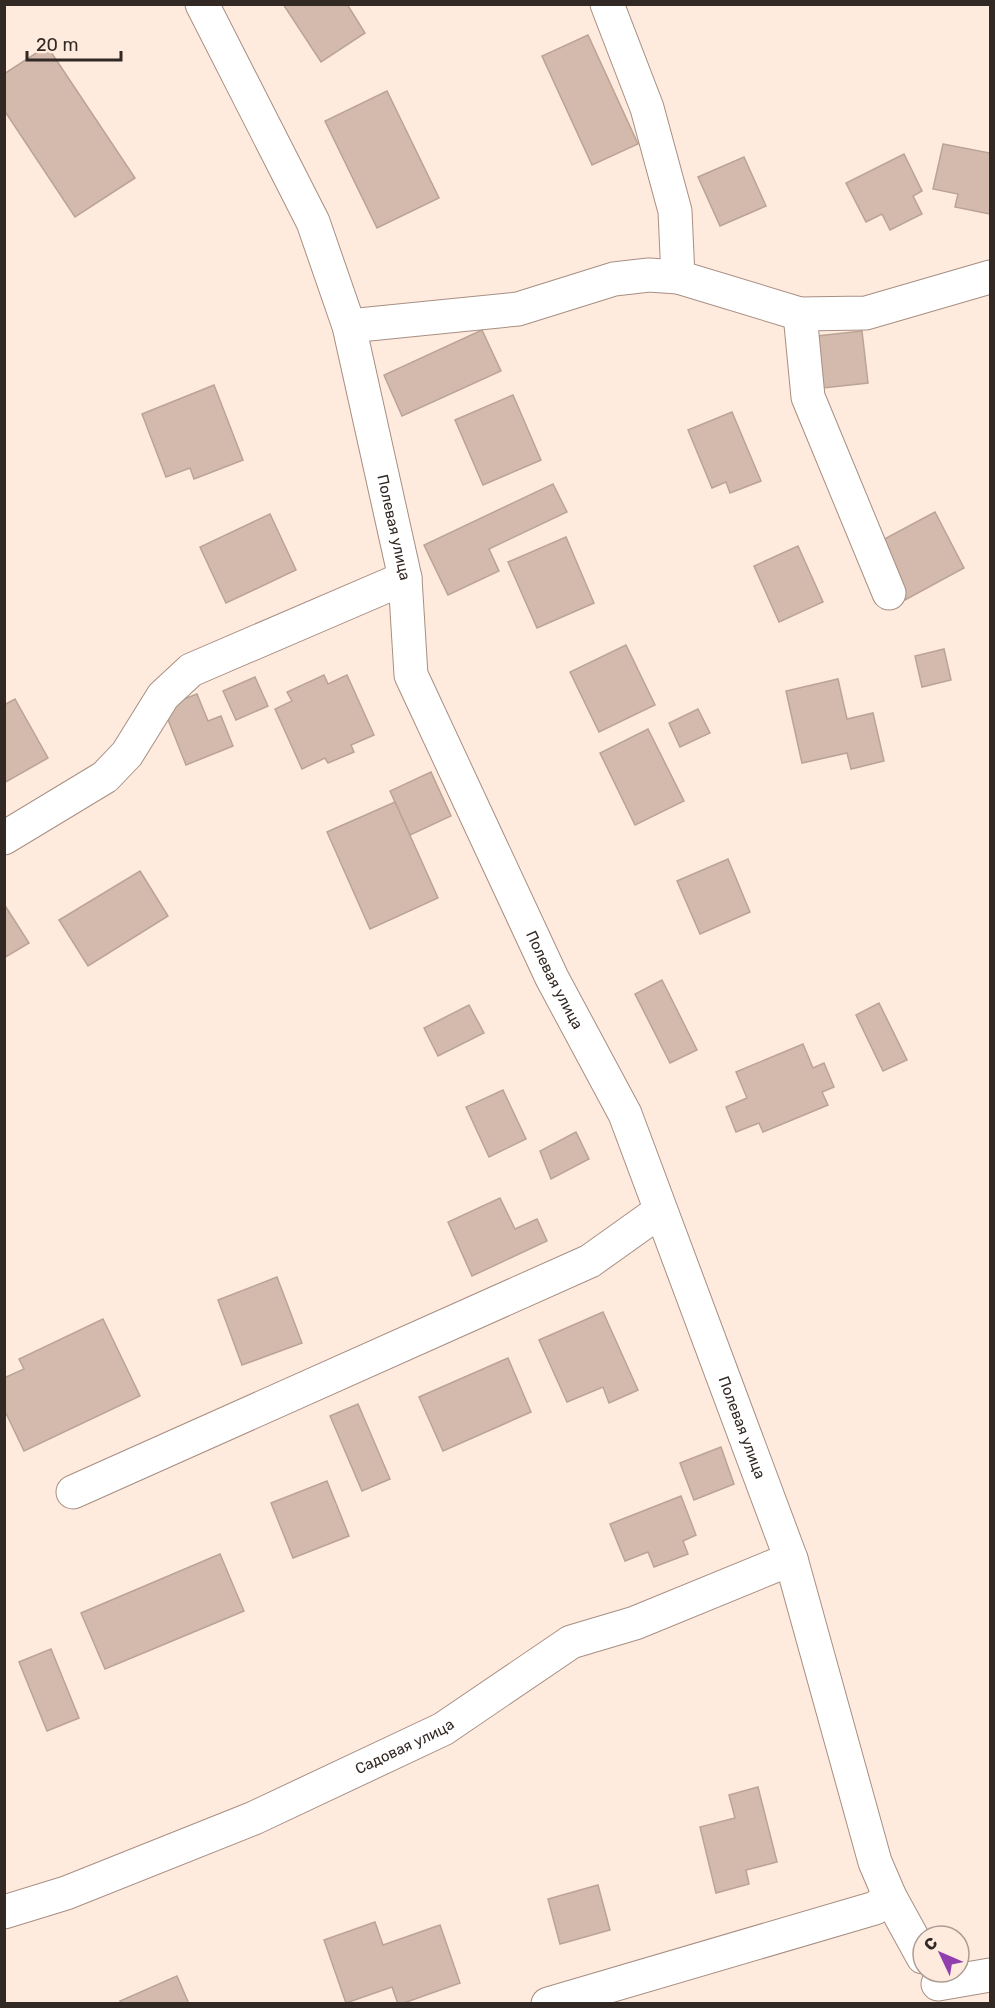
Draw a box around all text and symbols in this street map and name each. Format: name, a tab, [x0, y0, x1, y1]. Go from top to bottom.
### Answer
scale bar	[27, 24, 122, 62]
text: 20 m	[36, 34, 78, 56]
street label: Полевая улица	[373, 473, 414, 582]
street label: Полевая улица	[522, 928, 587, 1032]
street label: Полевая улица	[715, 1374, 769, 1481]
street label: Садовая улица	[352, 1715, 458, 1778]
north arrow	[911, 1924, 971, 1984]
text: С	[920, 1933, 941, 1955]

